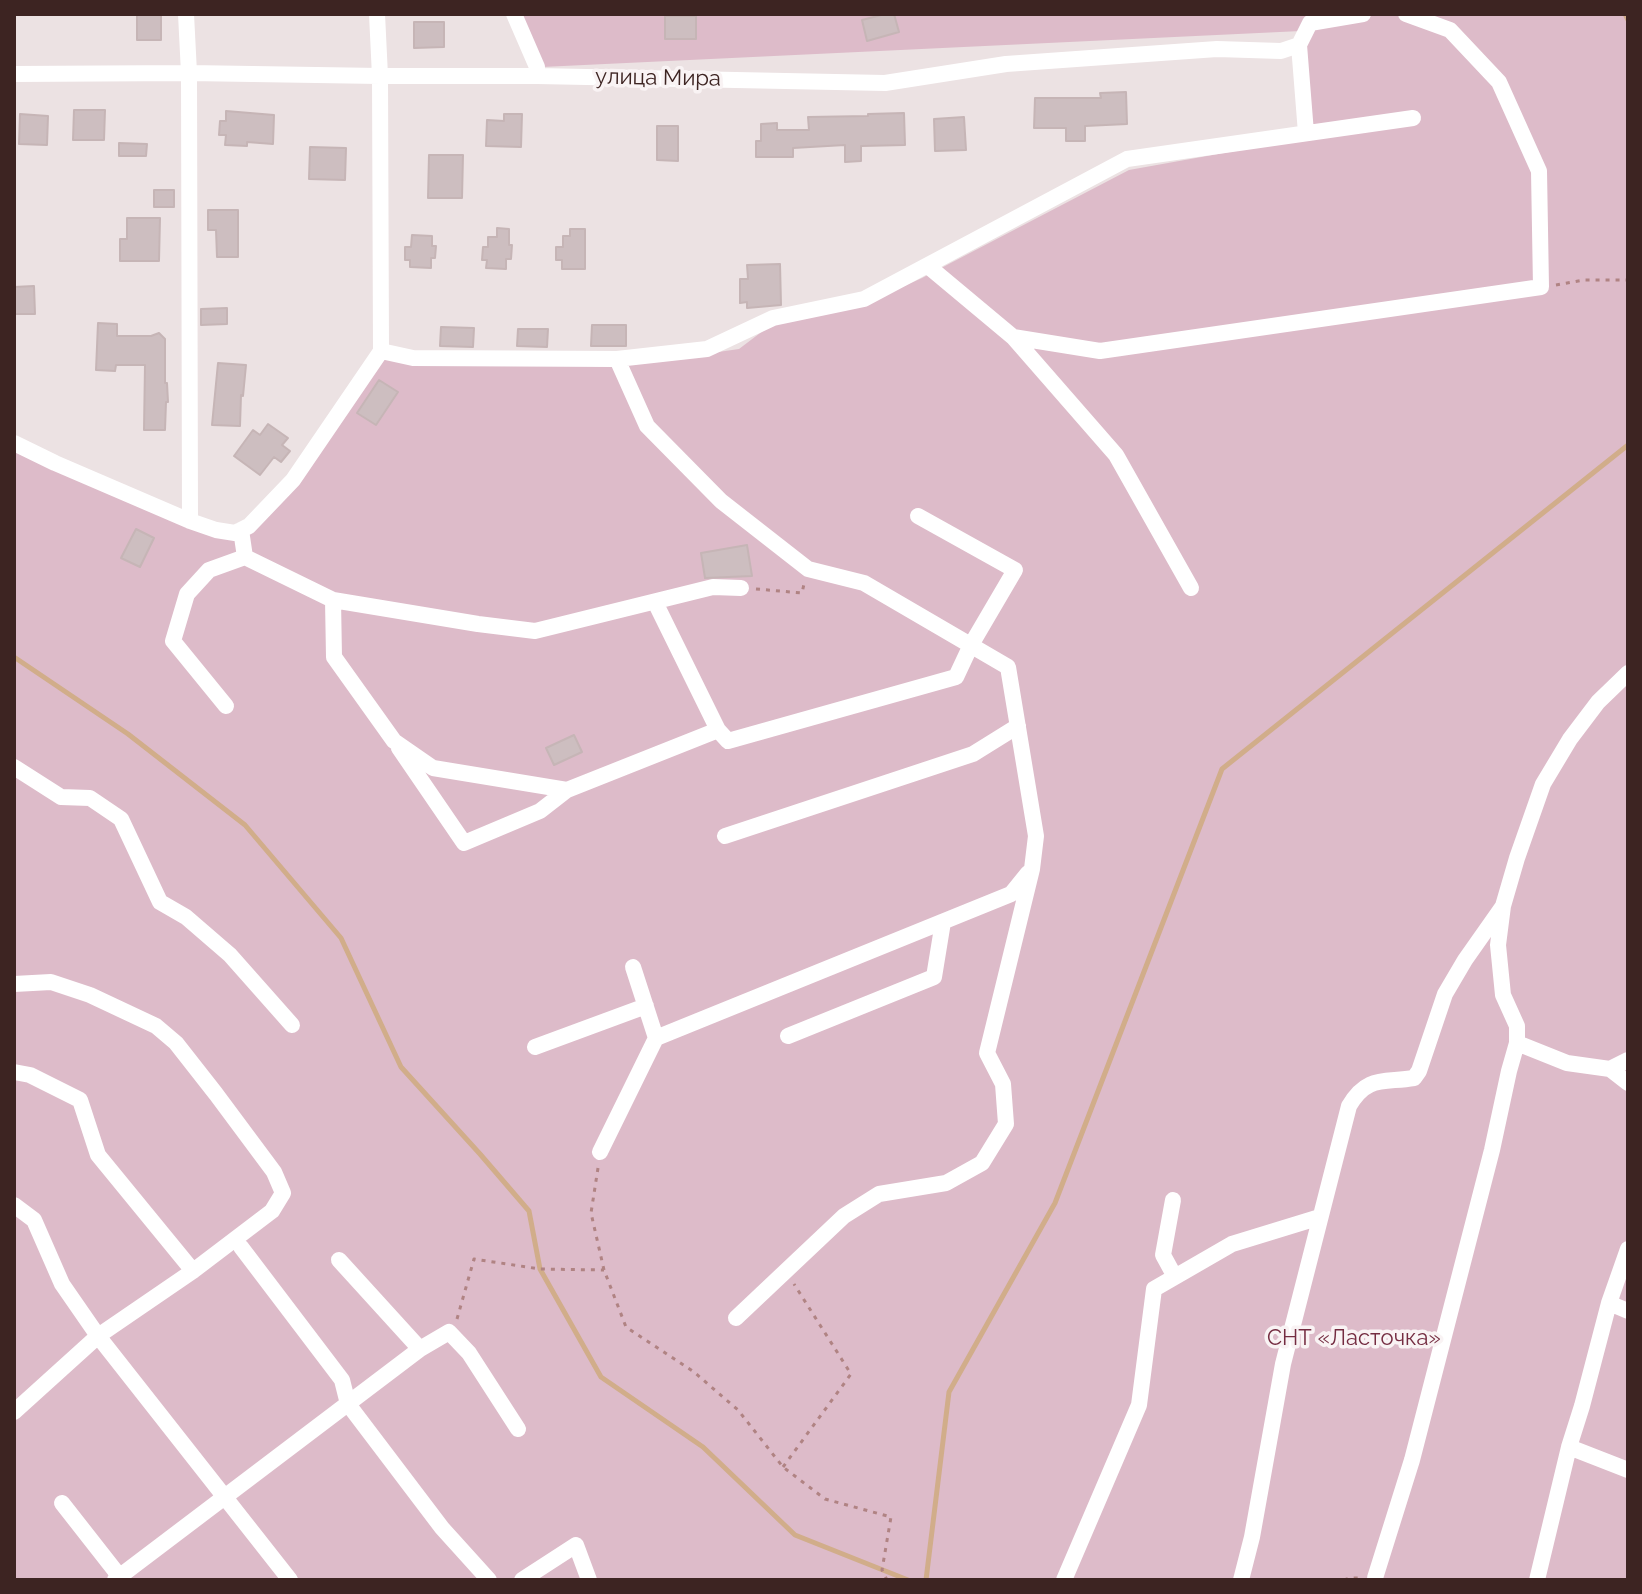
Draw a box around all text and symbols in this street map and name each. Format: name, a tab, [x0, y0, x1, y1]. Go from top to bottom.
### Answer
street label: улица Мира	[595, 64, 721, 92]
park label: СНТ «Ласточка»	[1267, 1325, 1441, 1351]

